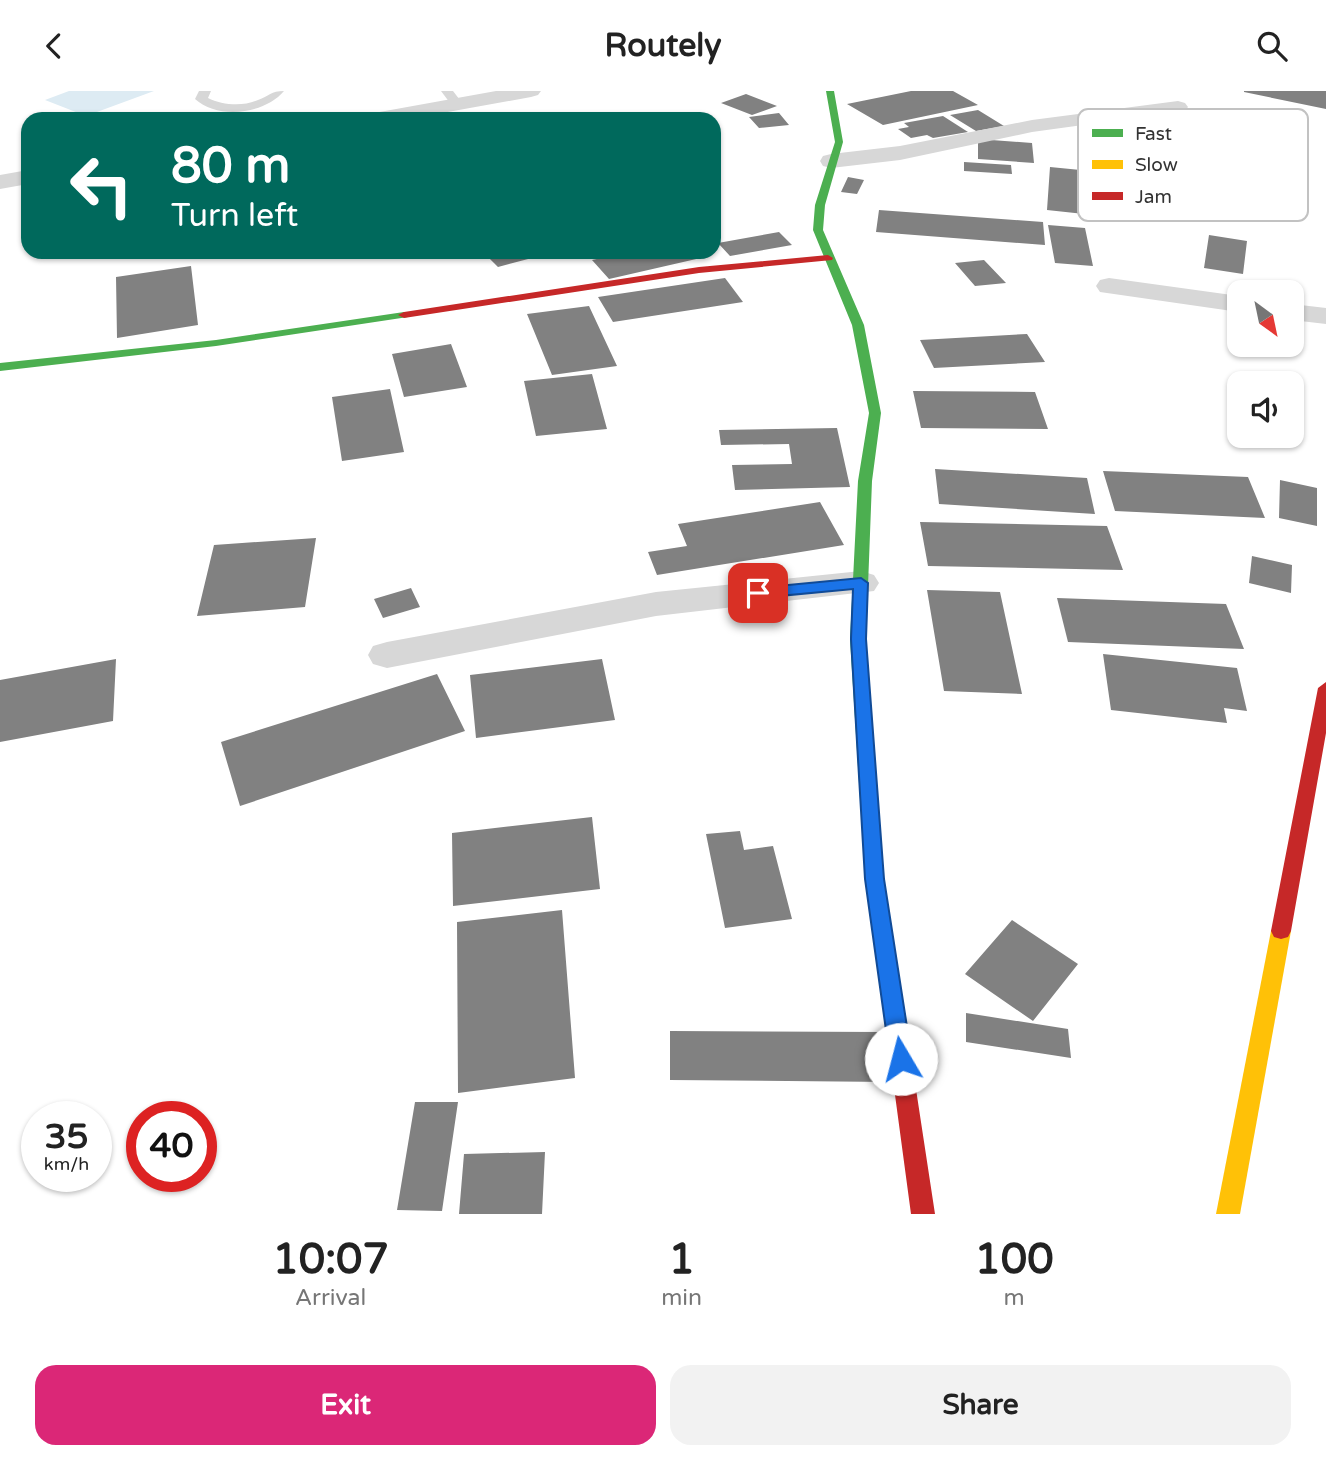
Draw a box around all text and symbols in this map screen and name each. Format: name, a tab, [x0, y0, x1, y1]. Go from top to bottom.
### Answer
icon: back	[35, 27, 73, 65]
text: Routely	[605, 27, 722, 65]
icon: search	[1253, 27, 1291, 65]
legend	[1078, 109, 1308, 221]
text: Fast	[1135, 123, 1172, 145]
text: 80 m	[171, 137, 290, 196]
icon: left	[56, 140, 147, 231]
text: Slow	[1135, 154, 1178, 176]
text: Jam	[1135, 186, 1172, 208]
text: Turn left	[171, 197, 298, 235]
north arrow	[1227, 280, 1304, 357]
map controls	[1227, 280, 1304, 448]
button: sound	[1227, 371, 1304, 448]
pin	[728, 563, 788, 623]
icon: arrive	[739, 574, 777, 612]
position arrow	[864, 1022, 938, 1096]
speed limit sign: 40	[126, 1101, 217, 1192]
text: 35	[45, 1116, 88, 1158]
text: km/h	[44, 1153, 89, 1175]
text: 10:07	[272, 1234, 389, 1285]
text: 1	[668, 1234, 695, 1285]
text: 100	[974, 1234, 1054, 1285]
text: Arrival	[295, 1284, 366, 1312]
text: min	[661, 1284, 702, 1312]
text: m	[1003, 1284, 1025, 1312]
button: Exit	[35, 1365, 656, 1445]
button: Share	[670, 1365, 1291, 1445]

